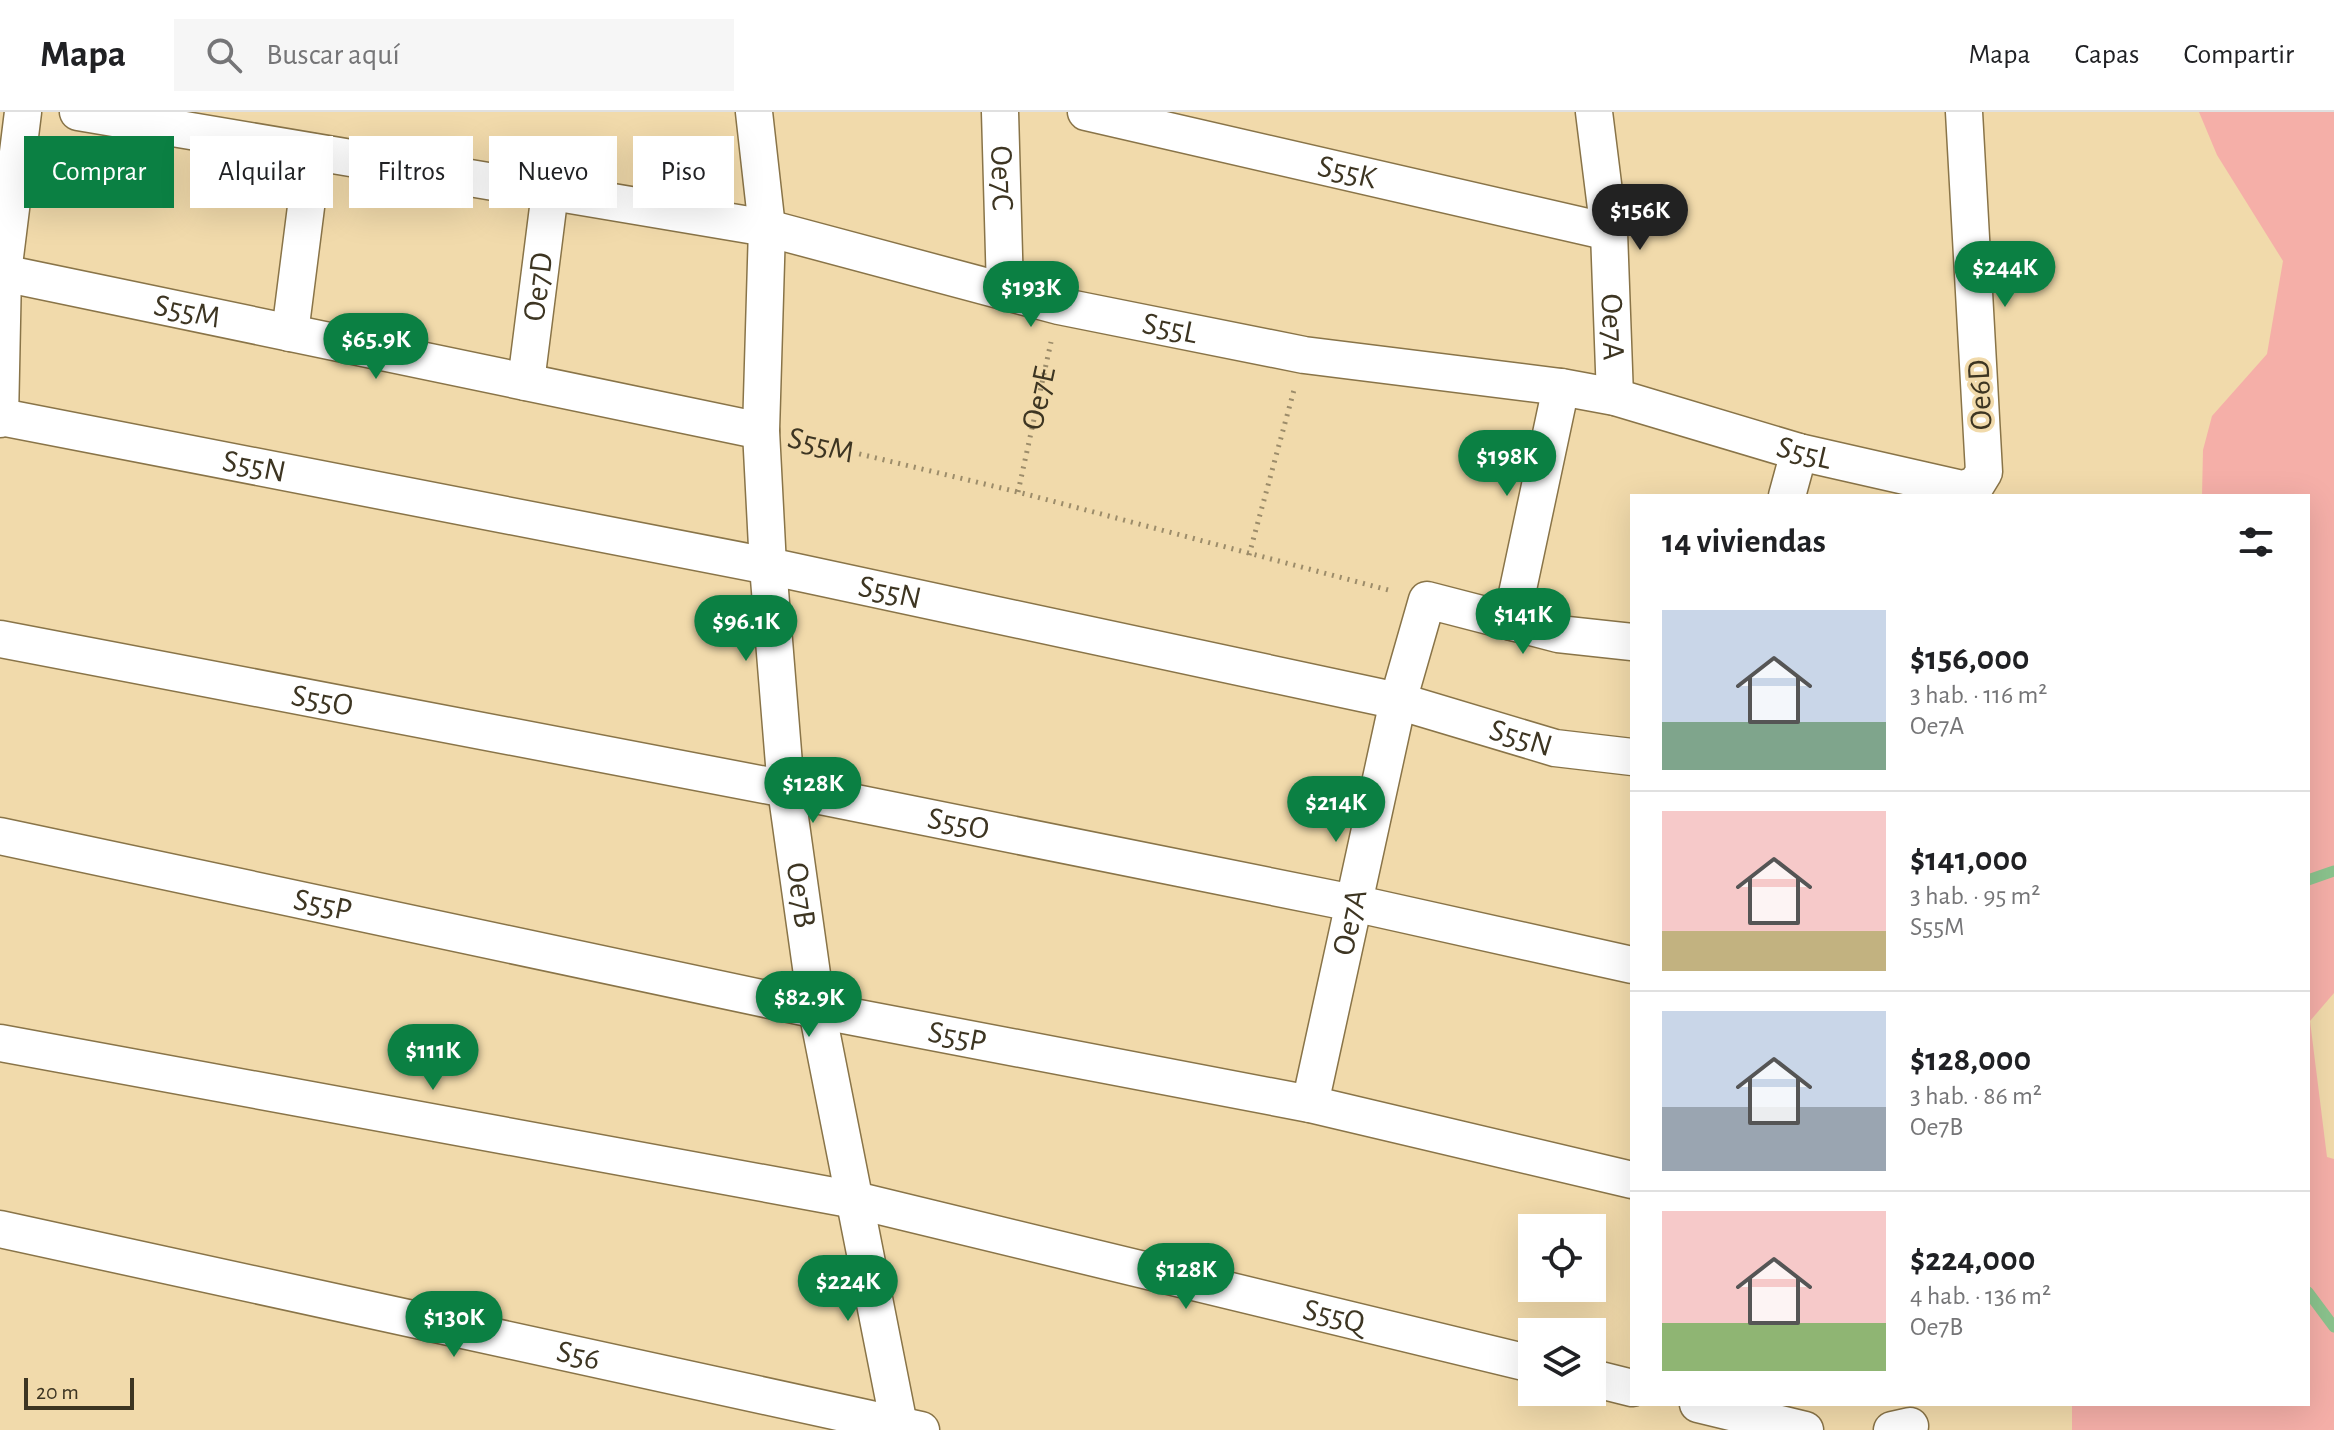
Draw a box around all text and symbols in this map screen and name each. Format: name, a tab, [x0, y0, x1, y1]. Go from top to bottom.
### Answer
search box	[174, 19, 734, 91]
icon: search	[202, 33, 246, 77]
text: Mapa	[40, 36, 126, 74]
text: Buscar aquí	[266, 40, 400, 70]
text: Mapa	[1968, 41, 2030, 69]
text: Capas	[2074, 41, 2139, 69]
text: Compartir	[2183, 41, 2294, 69]
chip: Comprar	[24, 136, 174, 208]
chip: Alquilar	[190, 136, 333, 208]
chip: Filtros	[349, 136, 473, 208]
chip: Nuevo	[489, 136, 617, 208]
chip: Piso	[633, 136, 734, 208]
street label: Oe7C	[985, 145, 1019, 211]
street label: S55K	[1315, 150, 1380, 194]
pin: $156K	[1584, 184, 1696, 252]
text: $156K	[1610, 197, 1670, 223]
pin: $244K	[1949, 241, 2061, 309]
street label: Oe7D	[518, 250, 558, 323]
text: $244K	[1972, 254, 2038, 280]
pin: $193K	[975, 261, 1087, 329]
text: $193K	[1001, 274, 1061, 300]
street label: S55M	[151, 289, 223, 334]
street label: Oe7A	[1595, 293, 1630, 361]
street label: S55L	[1140, 307, 1201, 349]
pin: $65.9K	[311, 313, 441, 381]
text: $65.9K	[341, 326, 411, 352]
street label: Oe6D	[1962, 359, 1998, 431]
street label: Oe7E	[1016, 364, 1061, 433]
street label: S55M	[785, 421, 857, 469]
pin: $198K	[1451, 430, 1563, 498]
street label: S55L	[1773, 430, 1835, 475]
text: $198K	[1476, 443, 1538, 469]
street label: S55N	[220, 444, 289, 488]
icon: filters	[2234, 520, 2278, 564]
text: 14 viviendas	[1662, 525, 1826, 559]
street label: S55N	[855, 570, 924, 614]
pin: $141K	[1467, 588, 1579, 656]
pin: $96.1K	[681, 595, 811, 663]
text: $141K	[1494, 601, 1552, 627]
text: $96.1K	[712, 608, 780, 634]
icon: home	[1726, 642, 1822, 738]
text: $156,000	[1910, 642, 2030, 676]
street label: S55O	[289, 679, 356, 722]
text: 3 hab. · 116 m²	[1910, 682, 2047, 708]
street label: S55N	[1486, 713, 1556, 762]
text: Oe7A	[1910, 713, 1964, 739]
pin: $128K	[757, 757, 869, 825]
text: $128K	[782, 770, 844, 796]
pin: $214K	[1280, 776, 1392, 844]
text: $214K	[1305, 789, 1367, 815]
street label: S55O	[925, 802, 992, 845]
icon: home	[1726, 843, 1822, 939]
text: $141,000	[1910, 843, 2028, 877]
street label: Oe7B	[780, 861, 821, 930]
street label: S55P	[291, 883, 355, 926]
text: 3 hab. · 95 m²	[1910, 883, 2040, 909]
street label: Oe7A	[1327, 886, 1372, 958]
text: S55M	[1910, 914, 1965, 940]
pin: $82.9K	[744, 971, 874, 1039]
text: $82.9K	[774, 984, 844, 1010]
street label: S55P	[925, 1016, 989, 1058]
pin: $111K	[377, 1024, 489, 1092]
text: $111K	[406, 1037, 460, 1063]
icon: home	[1726, 1043, 1822, 1139]
text: $128,000	[1910, 1043, 2031, 1077]
text: 3 hab. · 86 m²	[1910, 1083, 2042, 1109]
text: Oe7B	[1910, 1114, 1963, 1140]
map controls	[1518, 1214, 1606, 1406]
button: locate	[1518, 1214, 1606, 1302]
pin: $128K	[1130, 1243, 1242, 1311]
icon: home	[1726, 1243, 1822, 1339]
text: $224,000	[1910, 1243, 2035, 1277]
pin: $224K	[792, 1255, 904, 1323]
text: $128K	[1155, 1256, 1217, 1282]
text: $224K	[816, 1268, 880, 1294]
text: 4 hab. · 136 m²	[1910, 1283, 2051, 1309]
pin: $130K	[398, 1291, 510, 1359]
street label: S55Q	[1300, 1293, 1371, 1340]
text: $130K	[424, 1304, 485, 1330]
text: Oe7B	[1910, 1314, 1963, 1340]
button: layers	[1518, 1318, 1606, 1406]
street label: S56	[554, 1335, 603, 1376]
scale bar	[24, 1374, 134, 1410]
text: 20 m	[36, 1381, 79, 1403]

